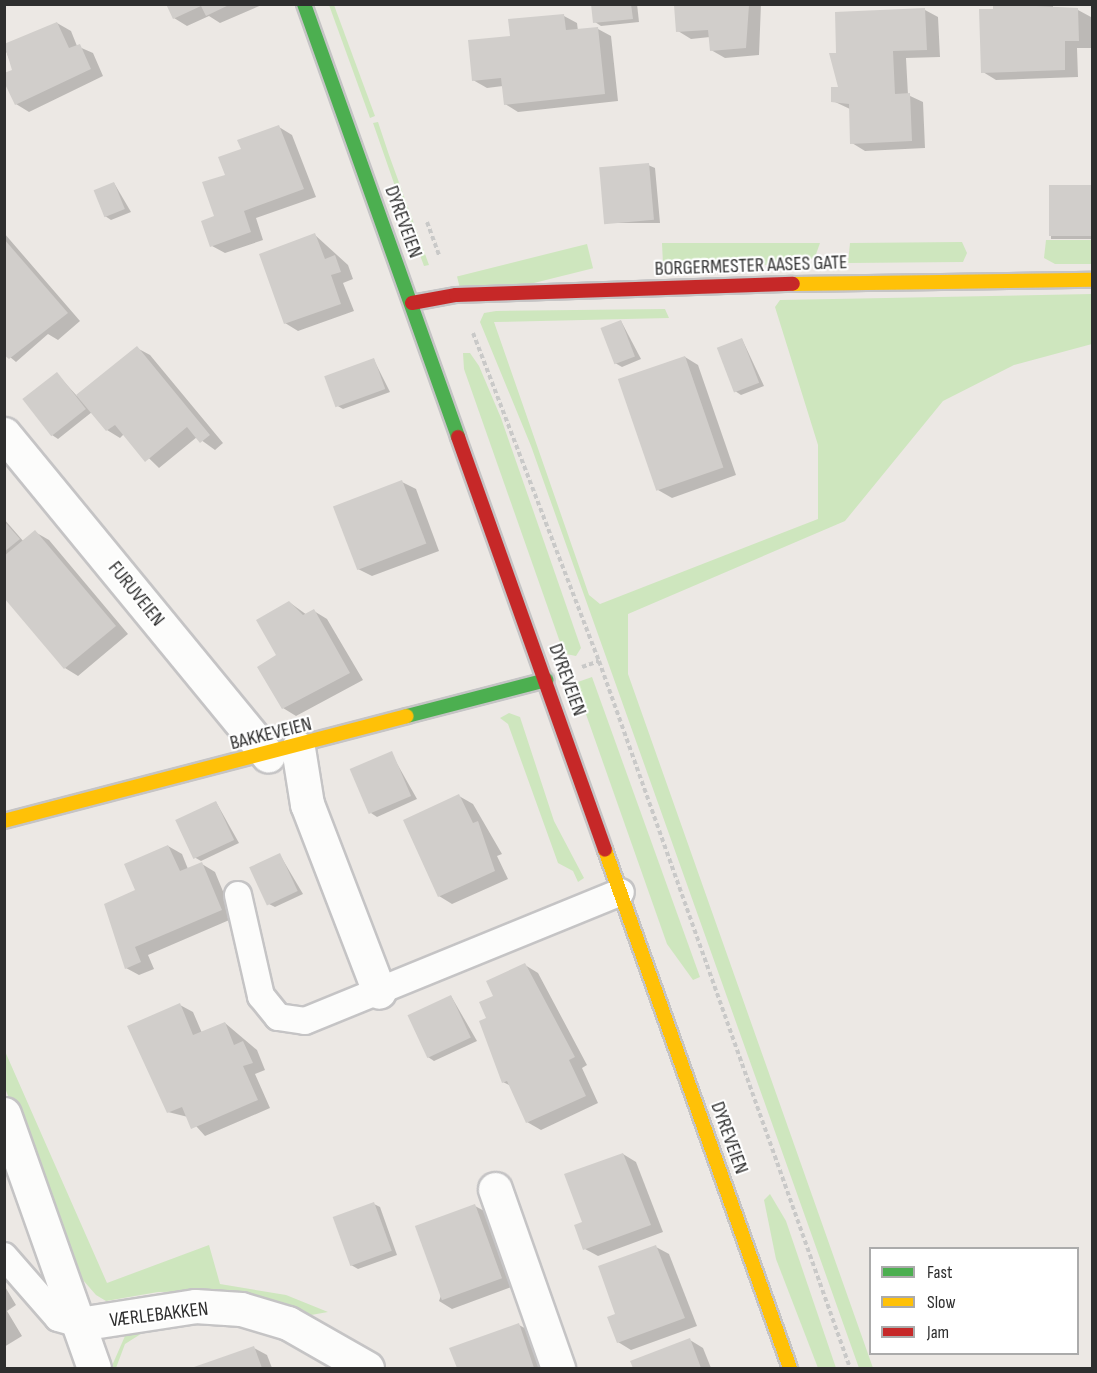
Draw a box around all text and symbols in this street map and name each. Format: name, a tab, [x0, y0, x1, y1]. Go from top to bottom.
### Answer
street label: DYREVEIEN	[379, 183, 427, 261]
street label: BORGERMESTER AASES GATE	[654, 251, 848, 281]
street label: FURUVEIEN	[103, 557, 169, 631]
street label: DYREVEIEN	[543, 641, 591, 719]
street label: BAKKEVEIEN	[228, 712, 314, 756]
street label: DYREVEIEN	[705, 1099, 753, 1177]
legend	[869, 1247, 1079, 1355]
text: Fast	[927, 1262, 952, 1283]
text: Slow	[927, 1292, 956, 1313]
street label: VÆRLEBAKKEN	[108, 1297, 210, 1333]
text: Jam	[927, 1322, 949, 1343]

